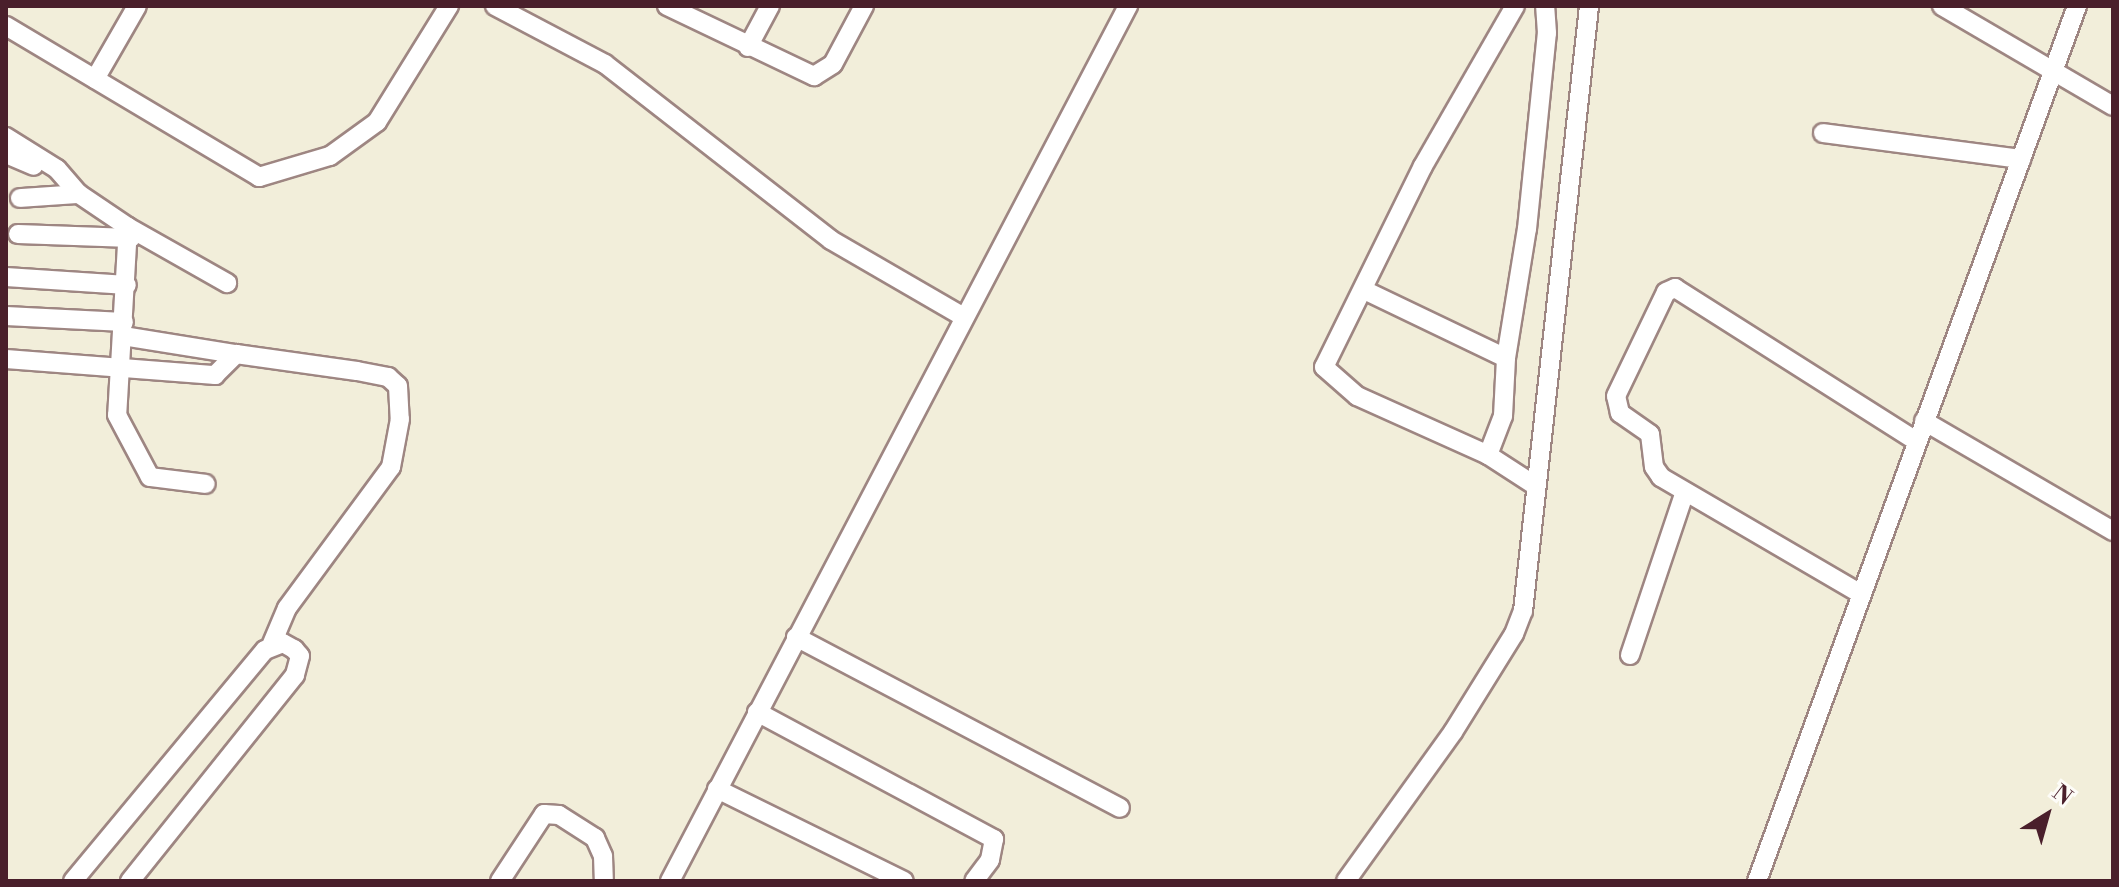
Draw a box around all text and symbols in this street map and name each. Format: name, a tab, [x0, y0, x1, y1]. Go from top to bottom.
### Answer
north arrow	[2007, 775, 2087, 855]
text: N	[2047, 779, 2077, 811]

